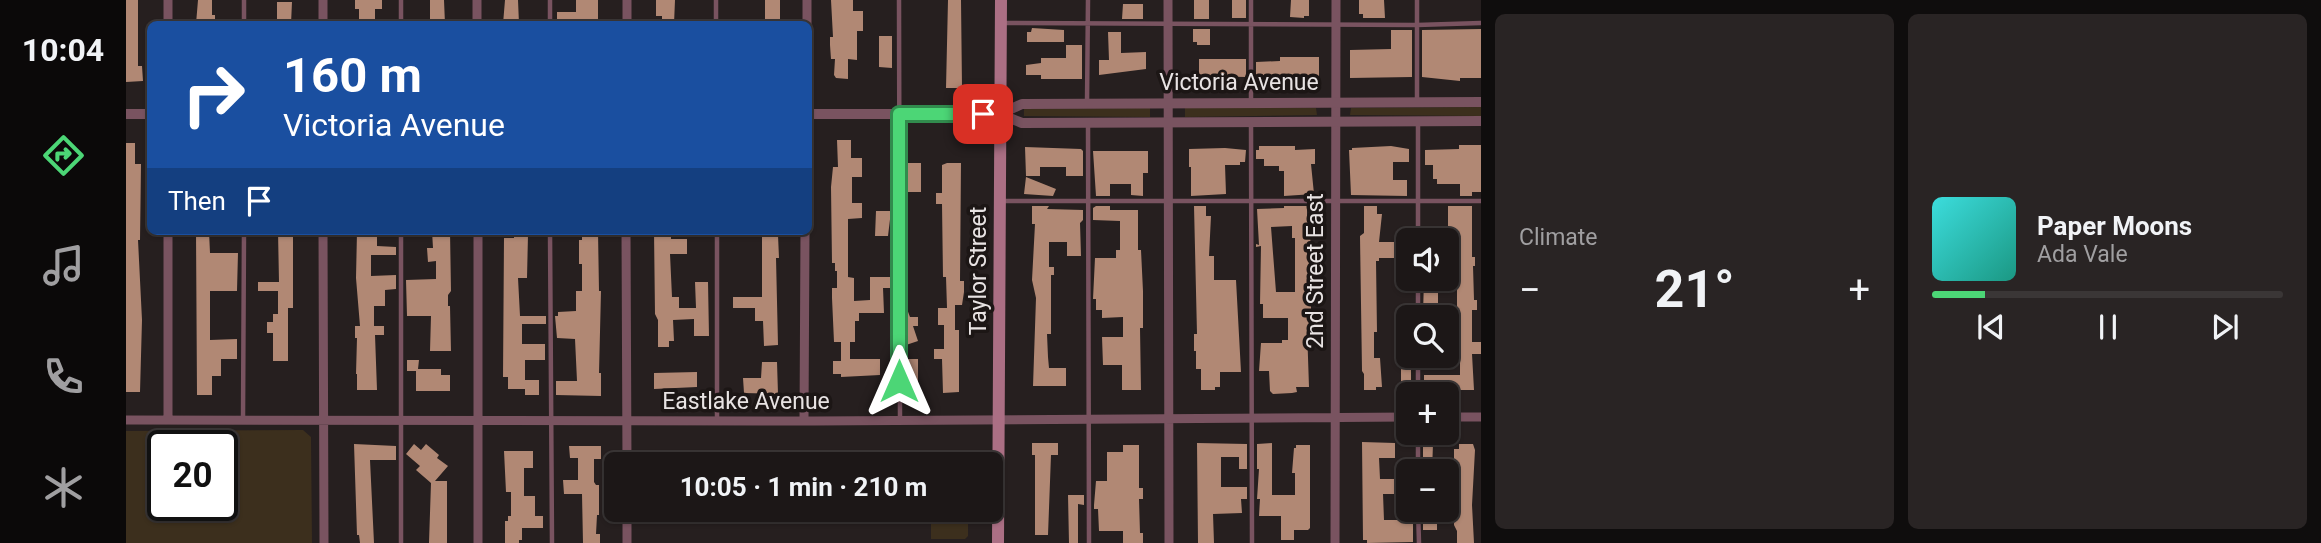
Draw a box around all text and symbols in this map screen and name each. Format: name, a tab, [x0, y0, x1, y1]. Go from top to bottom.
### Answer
text: 10:04	[22, 31, 104, 69]
text: 160 m	[283, 47, 422, 104]
icon: right	[168, 49, 259, 140]
street label: Victoria Avenue	[1159, 69, 1319, 96]
pin	[953, 84, 1013, 144]
icon: arrive	[964, 95, 1002, 133]
text: Victoria Avenue	[283, 106, 505, 144]
icon: directions	[39, 131, 88, 180]
icon: arrive	[240, 182, 278, 220]
text: Then	[168, 186, 226, 216]
street label: 2nd Street East	[1302, 193, 1329, 349]
street label: Taylor Street	[965, 207, 992, 335]
text: Paper Moons	[2037, 211, 2192, 241]
text: Climate	[1519, 224, 1598, 251]
map controls	[1396, 228, 1459, 522]
button: sound	[1396, 228, 1459, 291]
icon: music	[39, 241, 88, 290]
text: Ada Vale	[2037, 241, 2128, 268]
text: 21°	[1655, 259, 1735, 320]
text: −	[1519, 268, 1541, 312]
text: +	[1848, 268, 1870, 312]
button: search	[1396, 305, 1459, 368]
icon: previous	[1972, 308, 2010, 346]
icon: pause	[2089, 308, 2127, 346]
icon: next	[2206, 308, 2244, 346]
position arrow	[862, 344, 936, 418]
icon: phone	[39, 352, 88, 401]
button: +	[1396, 382, 1459, 445]
street label: Eastlake Avenue	[662, 388, 830, 415]
speed limit sign: 20	[147, 430, 238, 521]
button: −	[1396, 459, 1459, 522]
icon: climate	[39, 463, 88, 512]
text: 10:05 · 1 min · 210 m	[680, 472, 927, 502]

